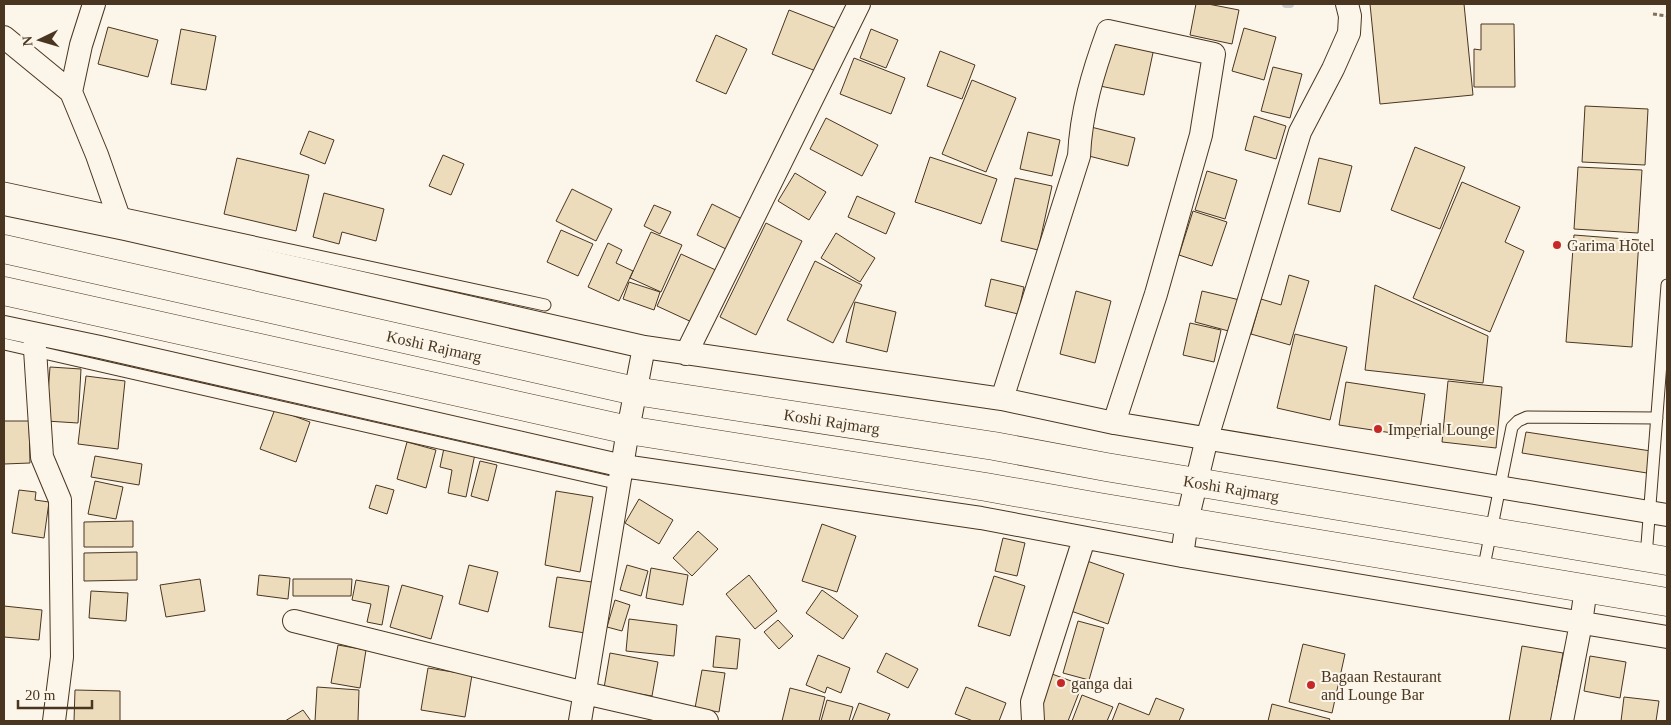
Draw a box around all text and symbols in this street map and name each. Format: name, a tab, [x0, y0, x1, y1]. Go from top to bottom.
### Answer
north arrow	[15, 15, 65, 65]
text: N	[20, 35, 35, 47]
place label: Garima Hotel	[1567, 237, 1655, 254]
marker: Garima Hotel	[1551, 239, 1563, 251]
street label: Koshi Rajmarg	[385, 327, 483, 366]
street label: Koshi Rajmarg	[783, 405, 881, 438]
place label: Imperial Lounge	[1388, 421, 1495, 439]
marker: Imperial Lounge	[1372, 423, 1384, 435]
street label: Koshi Rajmarg	[1182, 472, 1281, 505]
place label: Bagaan Restaurant and Lounge Bar	[1321, 668, 1442, 704]
place label: ganga dai	[1071, 675, 1133, 693]
marker: ganga dai	[1055, 677, 1067, 689]
scale bar	[18, 678, 91, 710]
marker: Bagaan Restaurant and Lounge Bar	[1305, 679, 1317, 691]
text: 20 m	[25, 687, 56, 703]

